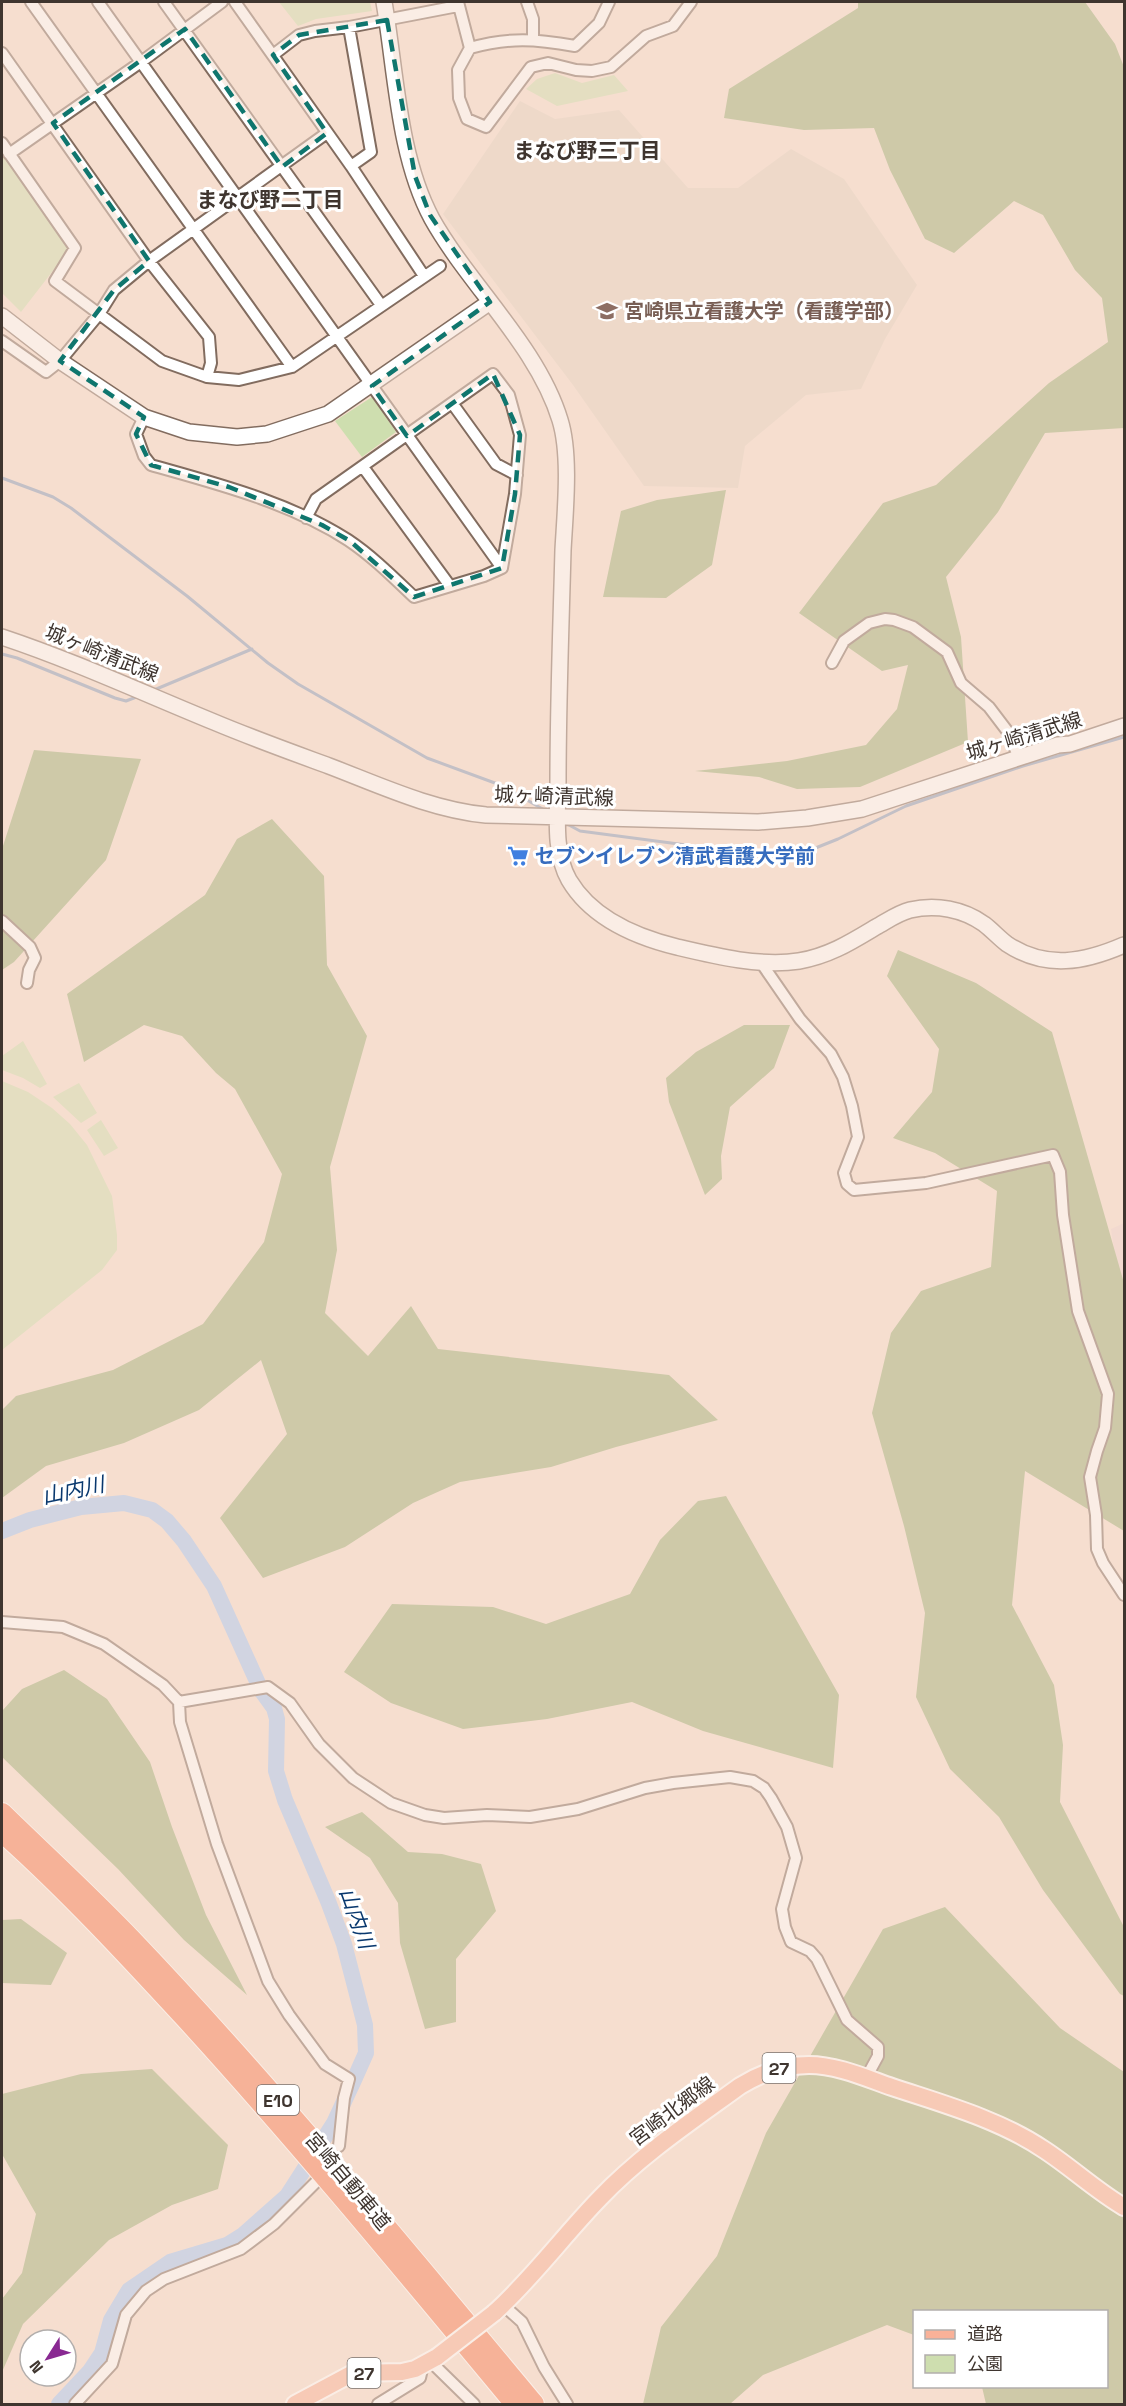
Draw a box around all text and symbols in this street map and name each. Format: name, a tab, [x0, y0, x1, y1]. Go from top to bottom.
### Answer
district label: まなび野三丁目	[514, 137, 661, 164]
district label: まなび野二丁目	[197, 186, 344, 213]
place label: 宮崎県立看護大学（看護学部）	[624, 298, 904, 324]
school or university icon: 宮崎県立看護大学（看護学部）	[595, 299, 619, 323]
street label: 城ヶ崎清武線	[41, 618, 163, 688]
street label: 城ヶ崎清武線	[963, 706, 1085, 766]
street label: 城ヶ崎清武線	[494, 781, 614, 811]
place label: セブンイレブン清武看護大学前	[535, 843, 815, 869]
supermarket icon: セブンイレブン清武看護大学前	[506, 844, 530, 868]
water label: 山内川	[39, 1470, 109, 1510]
water label: 山内川	[334, 1884, 381, 1954]
road number: 27	[762, 2053, 796, 2083]
street label: 宮崎北郷線	[624, 2071, 720, 2151]
road number: E10	[257, 2085, 299, 2115]
street label: 宮崎自動車道	[299, 2127, 397, 2235]
legend	[913, 2310, 1108, 2388]
text: 道路	[967, 2322, 1003, 2345]
north arrow	[18, 2328, 78, 2388]
text: 公園	[967, 2352, 1003, 2375]
text: N	[25, 2356, 48, 2377]
road number: 27	[348, 2358, 380, 2388]

